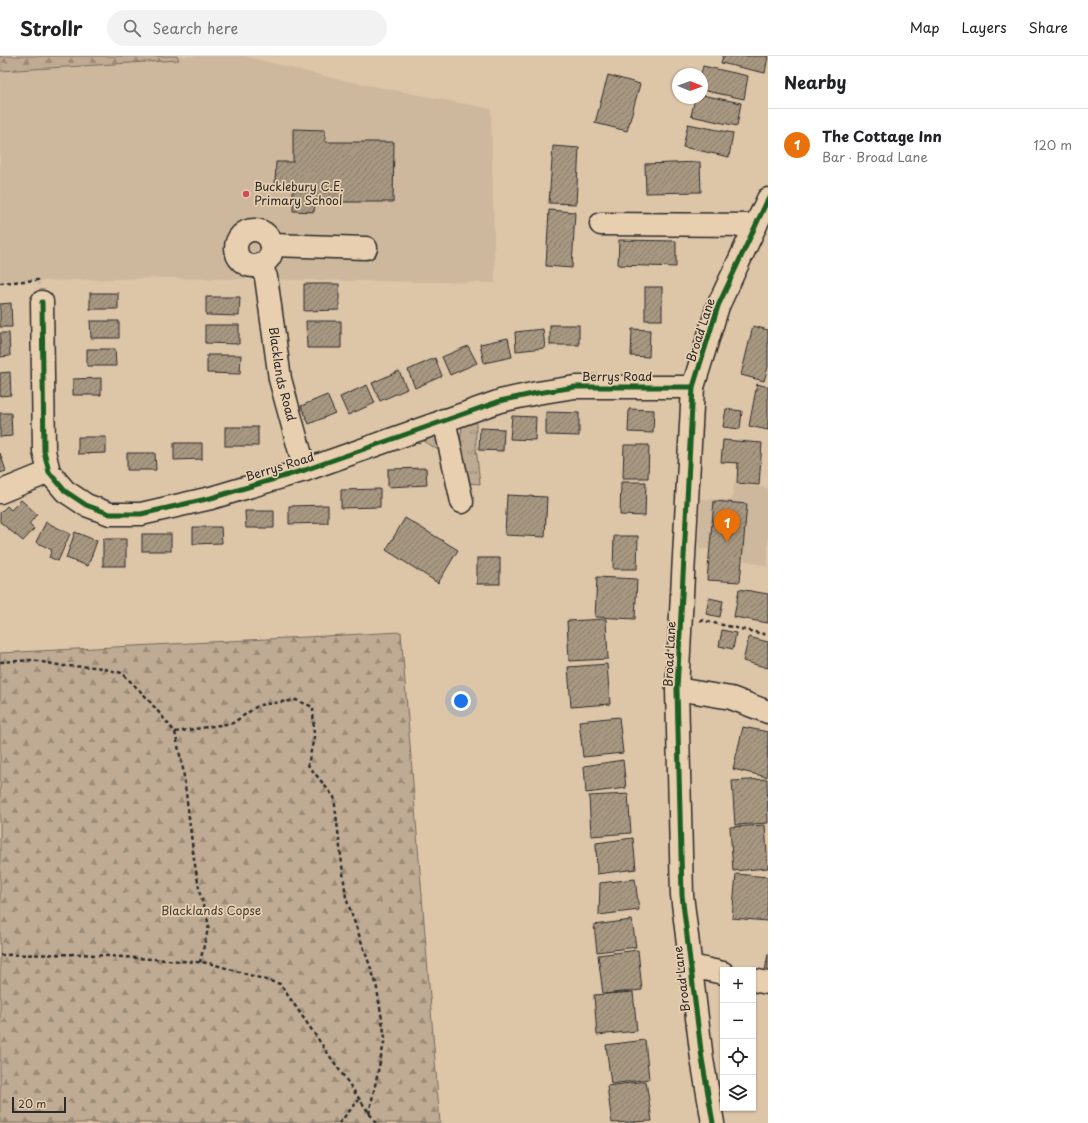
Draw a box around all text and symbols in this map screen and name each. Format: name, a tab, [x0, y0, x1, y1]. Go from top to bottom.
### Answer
search box	[107, 10, 387, 46]
text: Strollr	[20, 14, 83, 42]
text: Search here	[153, 16, 238, 39]
icon: search	[121, 17, 143, 39]
text: Map	[910, 17, 940, 38]
text: Layers	[962, 17, 1007, 38]
text: Share	[1029, 17, 1068, 38]
north arrow	[672, 68, 708, 104]
text: Nearby	[784, 69, 846, 95]
text: The Cottage Inn	[822, 124, 942, 147]
text: 1	[794, 135, 800, 154]
text: 120 m	[1033, 135, 1072, 154]
text: Bar · Broad Lane	[822, 147, 928, 166]
place label: Bucklebury C.E. Primary School	[254, 177, 344, 209]
marker: Bucklebury C.E. Primary School	[241, 189, 251, 199]
street label: Broad Lane	[681, 295, 719, 364]
street label: Blacklands Road	[265, 326, 301, 423]
street label: Berrys Road	[582, 367, 652, 385]
street label: Berrys Road	[243, 447, 316, 485]
pin: 1	[714, 509, 740, 542]
street label: Broad Lane	[658, 620, 680, 687]
your location	[451, 691, 471, 711]
park label: Blacklands Copse	[161, 901, 261, 919]
street label: Broad Lane	[668, 945, 694, 1013]
map controls	[720, 967, 756, 1111]
button: +	[720, 967, 756, 1003]
button: −	[720, 1003, 756, 1039]
button: locate	[720, 1039, 756, 1075]
button: layers	[720, 1075, 756, 1111]
scale bar	[12, 1095, 66, 1114]
text: 20 m	[18, 1095, 46, 1112]

